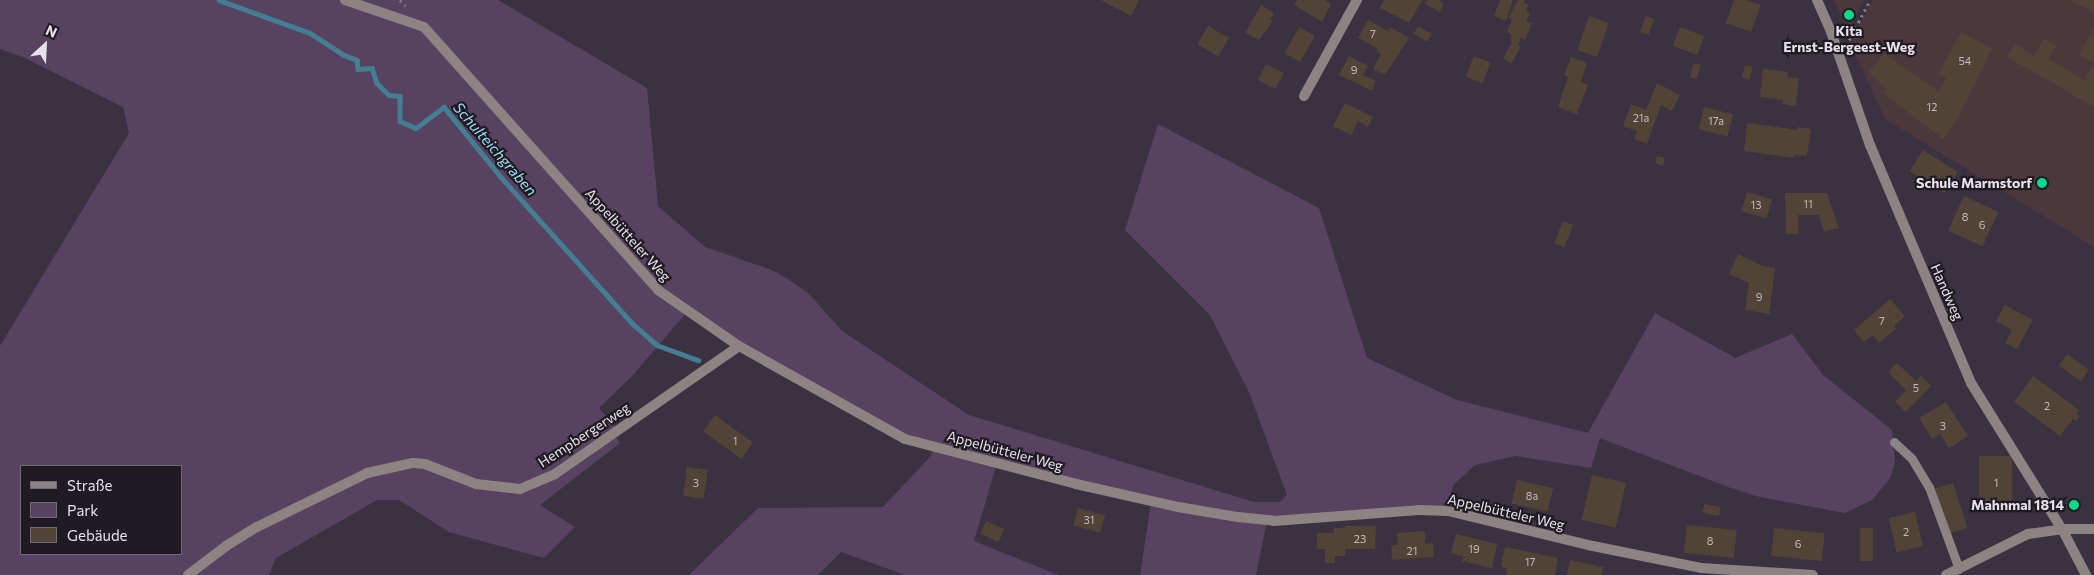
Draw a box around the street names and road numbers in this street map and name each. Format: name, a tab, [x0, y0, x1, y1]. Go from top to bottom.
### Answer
street label: Appelbütteler Weg	[582, 185, 674, 285]
street label: Handweg	[1927, 261, 1967, 323]
street label: Hempbergerweg	[535, 399, 633, 471]
street label: Appelbütteler Weg	[945, 427, 1065, 475]
street label: Appelbütteler Weg	[1446, 490, 1566, 534]

